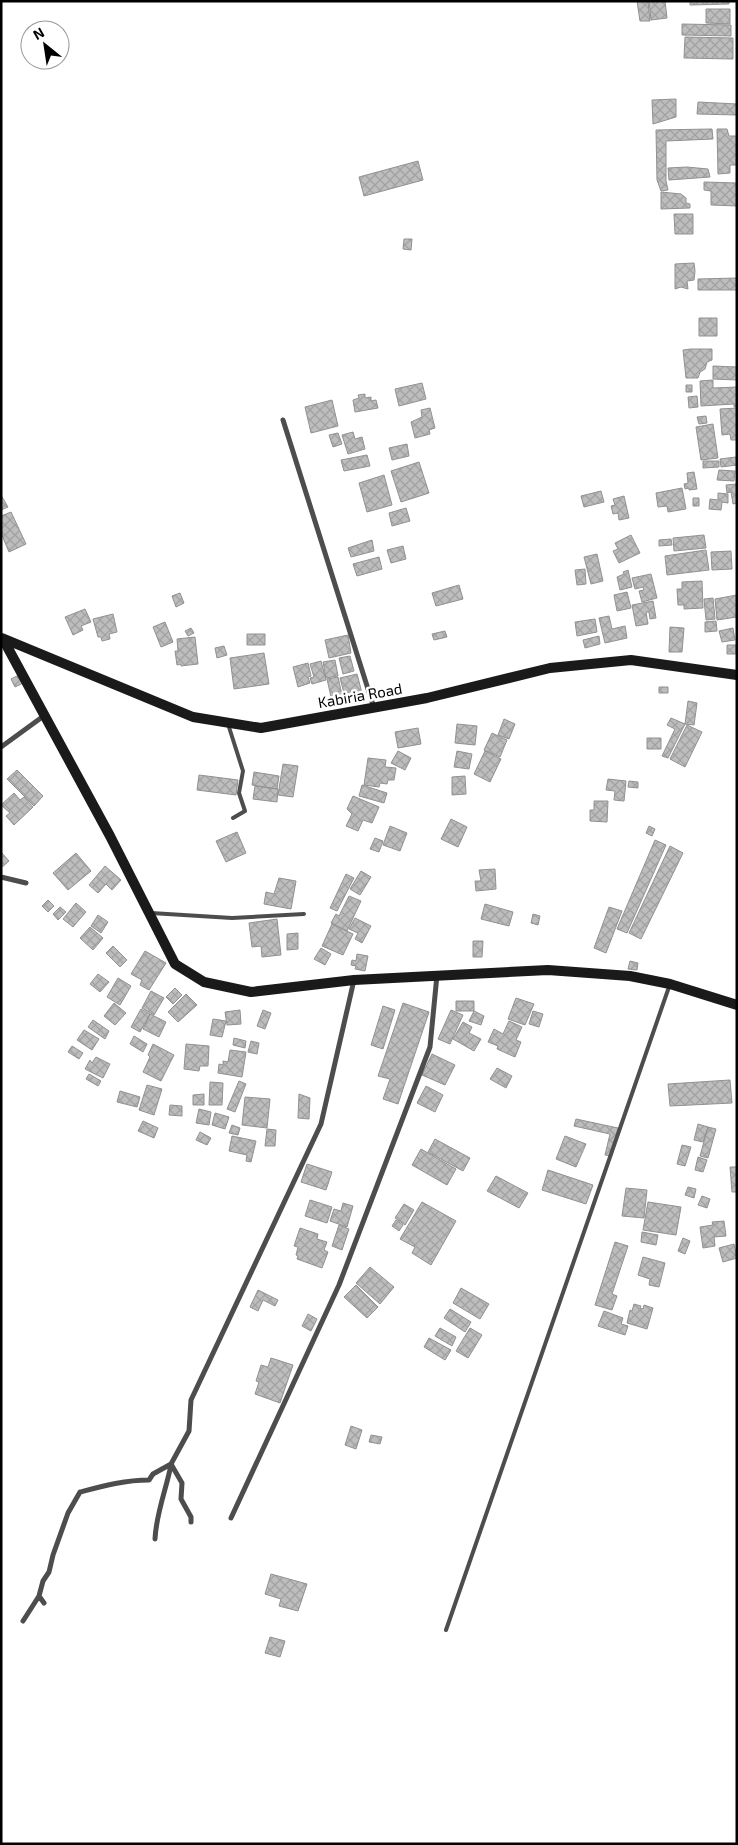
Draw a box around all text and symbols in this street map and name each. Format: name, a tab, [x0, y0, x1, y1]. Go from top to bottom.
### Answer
north arrow	[20, 20, 70, 70]
text: N	[30, 23, 47, 43]
street label: Kabiria Road	[316, 679, 404, 711]

